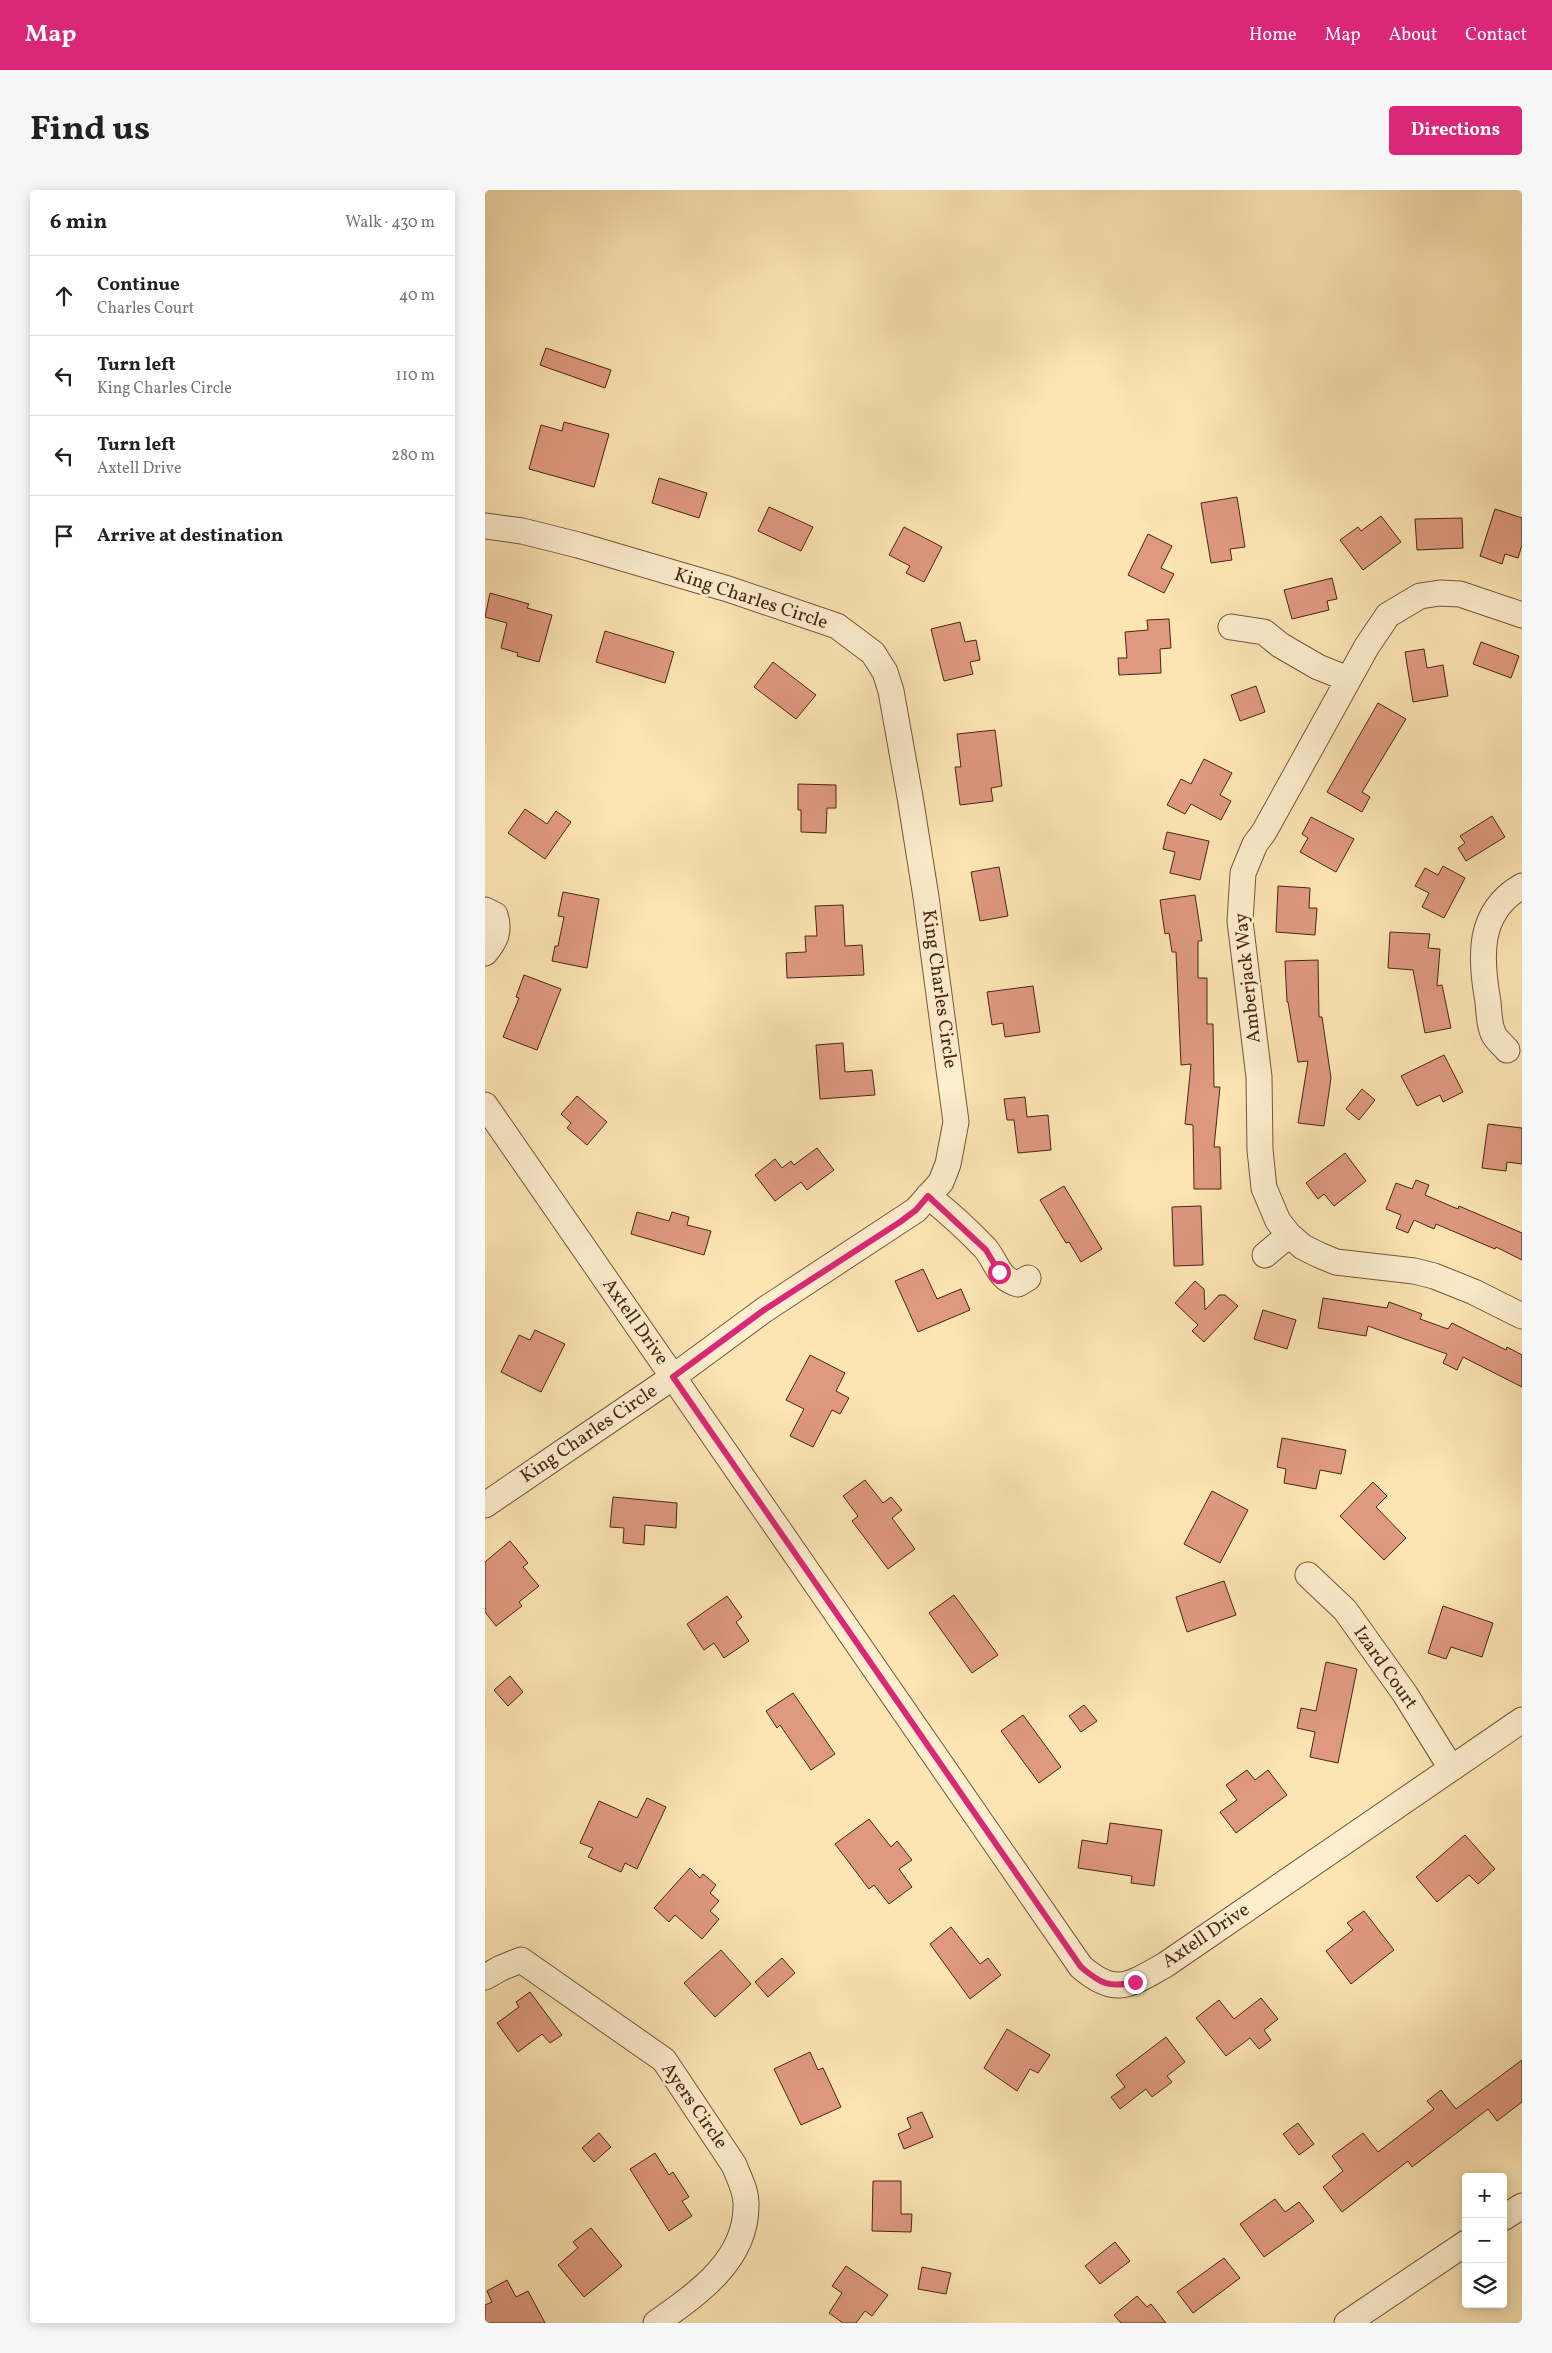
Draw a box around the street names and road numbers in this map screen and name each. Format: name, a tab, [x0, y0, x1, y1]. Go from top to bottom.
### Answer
street label: King Charles Circle	[671, 562, 831, 636]
street label: King Charles Circle	[915, 908, 963, 1070]
street label: Amberjack Way	[1228, 912, 1268, 1044]
street label: Axtell Drive	[596, 1273, 674, 1371]
street label: King Charles Circle	[515, 1378, 663, 1490]
street label: Izard Court	[1347, 1621, 1423, 1715]
street label: Axtell Drive	[1157, 1897, 1255, 1975]
street label: Ayers Circle	[655, 2058, 733, 2154]

